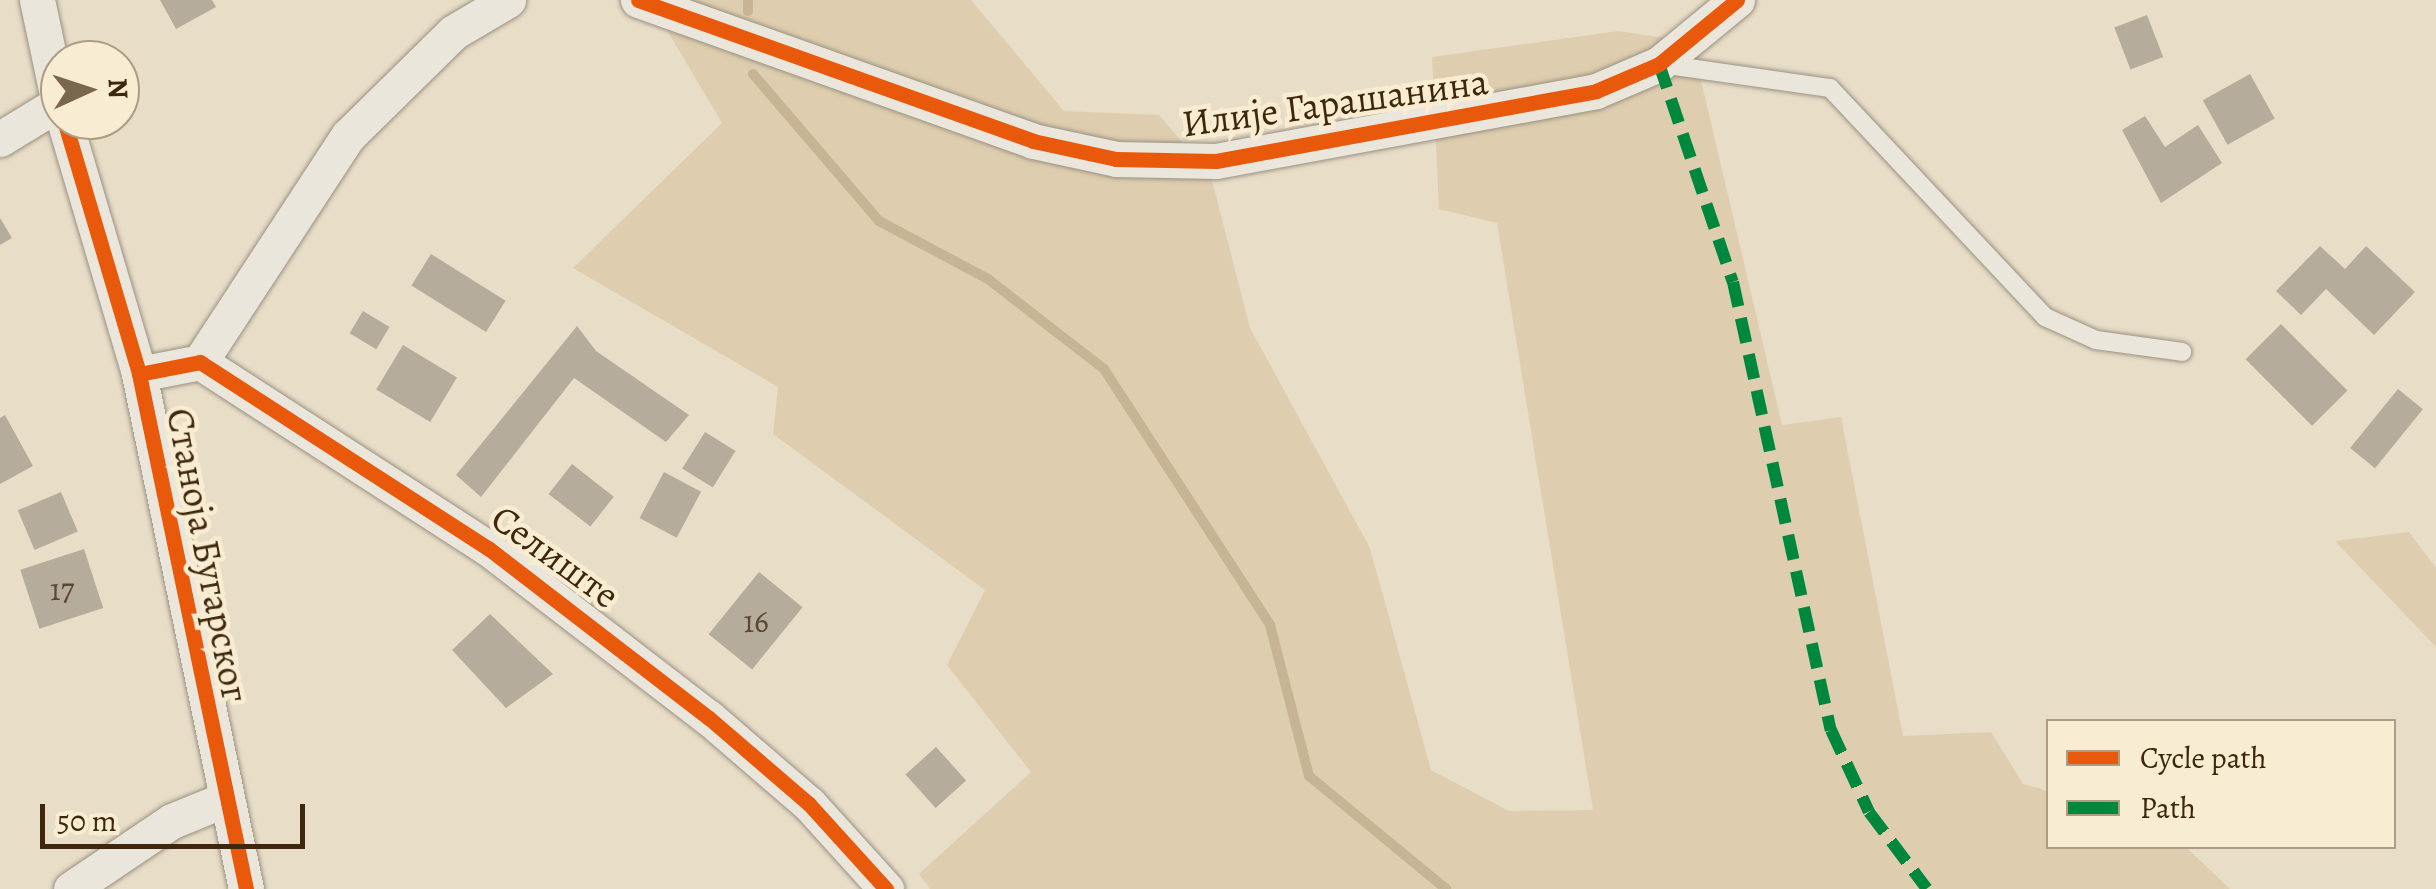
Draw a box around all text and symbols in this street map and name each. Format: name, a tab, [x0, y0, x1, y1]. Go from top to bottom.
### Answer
north arrow	[40, 40, 140, 140]
street label: Илије Гарашанина	[1179, 59, 1491, 147]
text: N	[98, 77, 137, 100]
street label: Станоја Бугарског	[156, 405, 258, 705]
street label: Селиште	[482, 495, 628, 619]
house number: 17	[50, 570, 74, 608]
house number: 16	[743, 602, 769, 640]
legend	[2046, 719, 2396, 849]
text: Cycle path	[2140, 738, 2267, 778]
scale bar	[45, 784, 310, 846]
text: Path	[2140, 788, 2196, 828]
text: 50 m	[57, 801, 117, 841]

